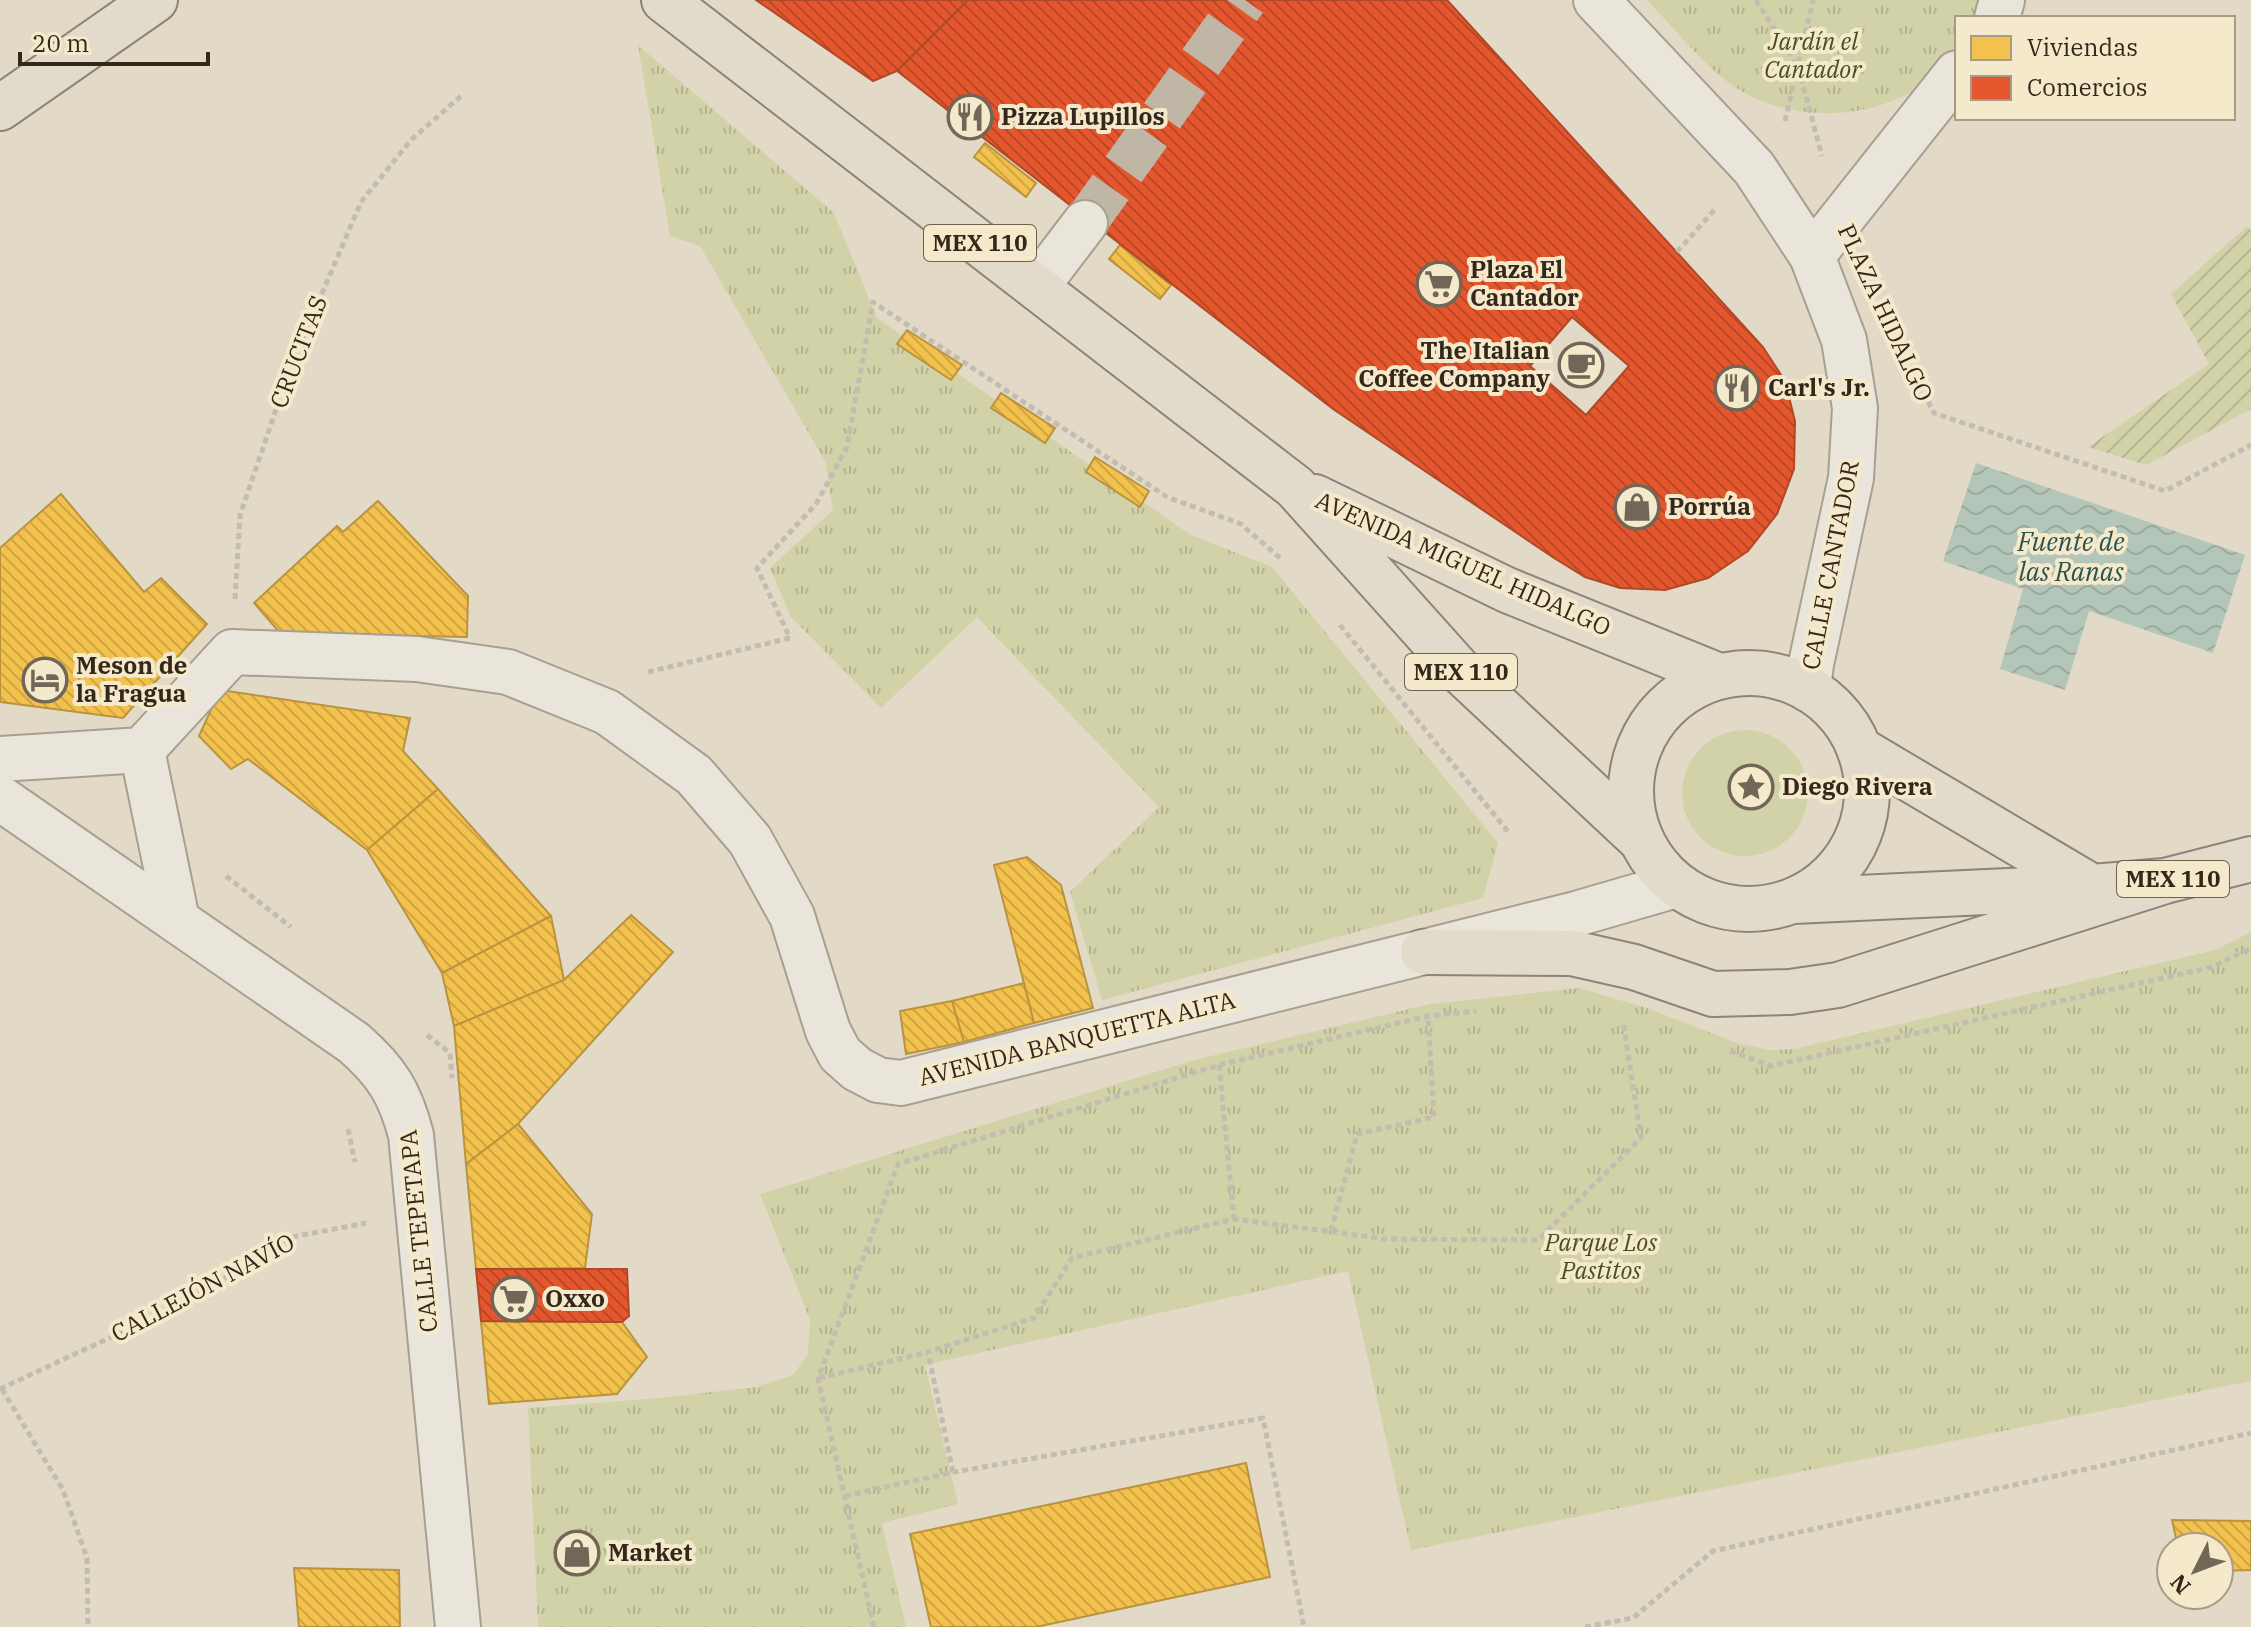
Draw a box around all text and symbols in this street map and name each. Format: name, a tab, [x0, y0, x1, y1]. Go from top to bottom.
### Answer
scale bar	[20, 16, 208, 66]
legend	[1955, 16, 2235, 120]
park label: Jardín el Cantador	[1764, 25, 1863, 85]
text: 20 m	[32, 27, 89, 59]
text: Viviendas	[2027, 31, 2138, 63]
text: Comercios	[2027, 71, 2147, 103]
restaurant icon: Pizza Lupillos	[946, 93, 994, 141]
place label: Pizza Lupillos	[1001, 100, 1165, 132]
street label: PLAZA HIDALGO	[1831, 219, 1941, 406]
road number: MEX 110	[924, 225, 1036, 261]
place label: Plaza El Cantador	[1470, 253, 1579, 313]
supermarket icon: Plaza El Cantador	[1415, 260, 1463, 308]
street label: CRUCITAS	[262, 291, 334, 412]
place label: The Italian Coffee Company	[1358, 334, 1550, 394]
cafe icon: The Italian Coffee Company	[1557, 341, 1605, 389]
restaurant icon: Carl's Jr.	[1713, 364, 1761, 412]
place label: Carl's Jr.	[1768, 371, 1870, 403]
street label: CALLE CANTADOR	[1794, 457, 1866, 672]
street label: AVENIDA MIGUEL HIDALGO	[1311, 483, 1616, 643]
shop icon: Porrúa	[1613, 483, 1661, 531]
place label: Porrúa	[1668, 490, 1751, 522]
water label: Fuente de las Ranas	[2016, 524, 2125, 588]
place label: Meson de la Fragua	[76, 649, 187, 709]
road number: MEX 110	[1405, 654, 1517, 690]
hotel icon: Meson de la Fragua	[21, 656, 69, 704]
place icon: Diego Rivera	[1727, 763, 1775, 811]
place label: Diego Rivera	[1782, 770, 1933, 802]
road number: MEX 110	[2117, 861, 2229, 897]
street label: AVENIDA BANQUETTA ALTA	[915, 983, 1239, 1093]
street label: CALLE TEPETAPA	[391, 1128, 445, 1334]
street label: CALLEJÓN NAVÍO	[105, 1225, 300, 1349]
park label: Parque Los Pastitos	[1544, 1226, 1657, 1286]
supermarket icon: Oxxo	[490, 1275, 538, 1323]
place label: Oxxo	[545, 1282, 605, 1314]
shop icon: Market	[553, 1529, 601, 1577]
north arrow	[2155, 1531, 2235, 1611]
place label: Market	[608, 1536, 692, 1568]
text: N	[2163, 1569, 2196, 1601]

